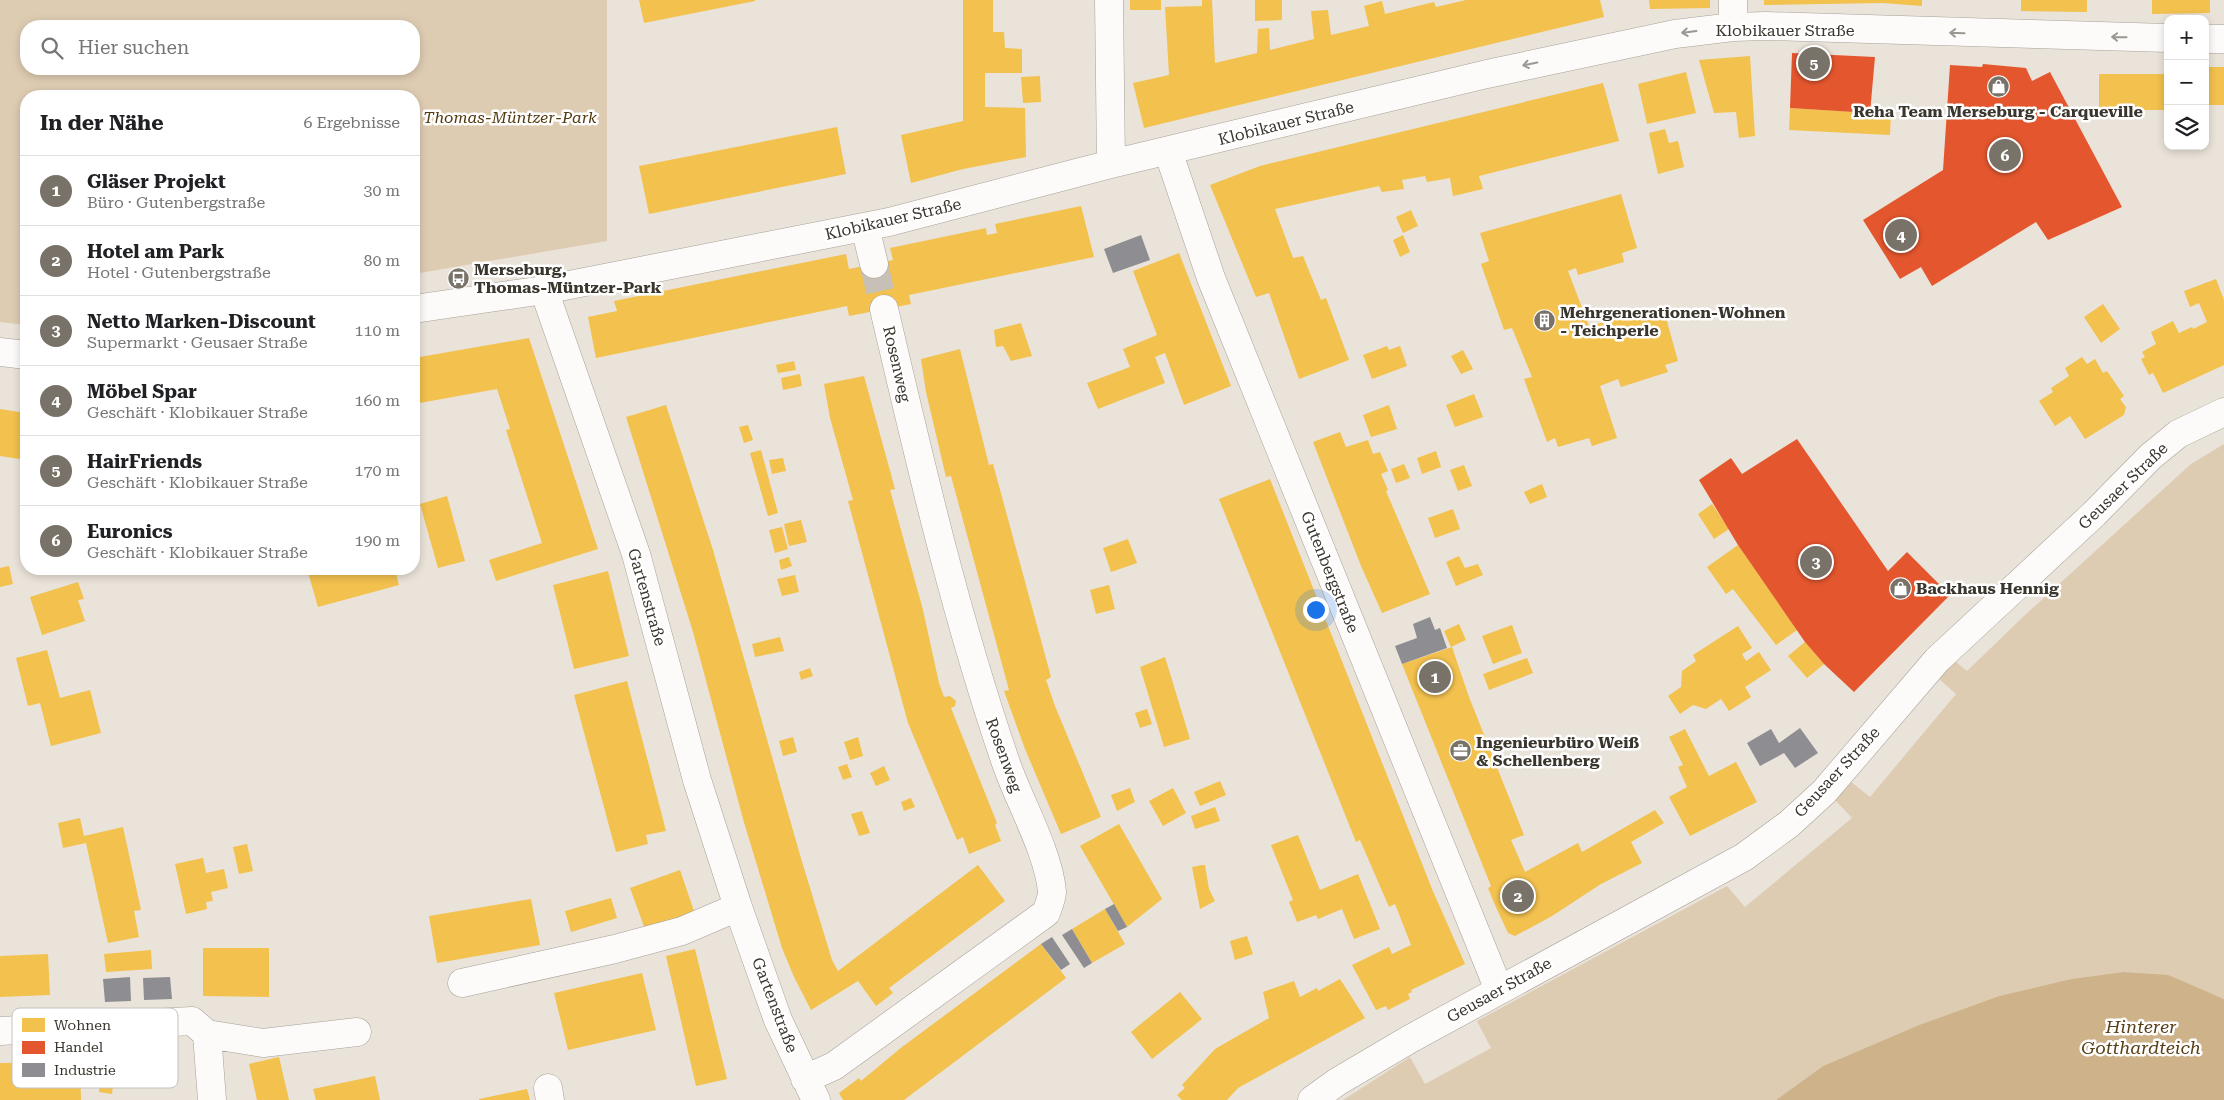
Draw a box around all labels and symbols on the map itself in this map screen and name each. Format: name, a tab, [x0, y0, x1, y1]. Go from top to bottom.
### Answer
street label: Klobikauer Straße	[1715, 21, 1855, 40]
one-way arrow	[1682, 27, 1698, 37]
one-way arrow	[1949, 28, 1965, 37]
one-way arrow	[2111, 32, 2128, 42]
pin: 5	[1798, 44, 1830, 82]
one-way arrow	[1523, 60, 1539, 69]
shop icon: Reha Team Merseburg - Carqueville	[1986, 75, 2010, 99]
street label: Klobikauer Straße	[1216, 97, 1356, 149]
place label: Reha Team Merseburg - Carqueville	[1853, 102, 2143, 121]
park label: Thomas-Müntzer-Park	[423, 108, 597, 127]
pin: 6	[1989, 136, 2021, 174]
street label: Klobikauer Straße	[823, 194, 963, 244]
pin: 4	[1885, 216, 1917, 254]
place label: Merseburg, Thomas-Müntzer-Park	[474, 260, 662, 297]
bus stop icon: Merseburg, Thomas-Müntzer-Park	[446, 266, 470, 290]
place label: Mehrgenerationen-Wohnen - Teichperle	[1560, 303, 1786, 340]
building icon: Mehrgenerationen-Wohnen - Teichperle	[1532, 309, 1556, 333]
street label: Rosenweg	[879, 324, 915, 405]
street label: Geusaer Straße	[2074, 438, 2172, 533]
street label: Gutenbergstraße	[1297, 508, 1363, 636]
pin: 3	[1800, 543, 1832, 581]
street label: Gartenstraße	[624, 546, 670, 648]
shop icon: Backhaus Hennig	[1888, 576, 1912, 600]
place label: Backhaus Hennig	[1916, 579, 2059, 598]
your location	[1303, 597, 1329, 623]
pin: 1	[1419, 658, 1451, 696]
street label: Rosenweg	[982, 715, 1027, 796]
street label: Geusaer Straße	[1790, 723, 1884, 821]
place label: Ingenieurbüro Weiß & Schellenberg	[1476, 733, 1639, 770]
office icon: Ingenieurbüro Weiß & Schellenberg	[1448, 739, 1472, 763]
pin: 2	[1502, 877, 1534, 915]
street label: Geusaer Straße	[1443, 953, 1555, 1027]
street label: Gartenstraße	[748, 955, 802, 1056]
legend	[12, 1008, 178, 1088]
water label: Hinterer Gotthardteich	[2081, 1016, 2201, 1058]
text: Wohnen	[54, 1017, 111, 1033]
text: Handel	[54, 1039, 104, 1055]
text: Industrie	[54, 1062, 116, 1078]

